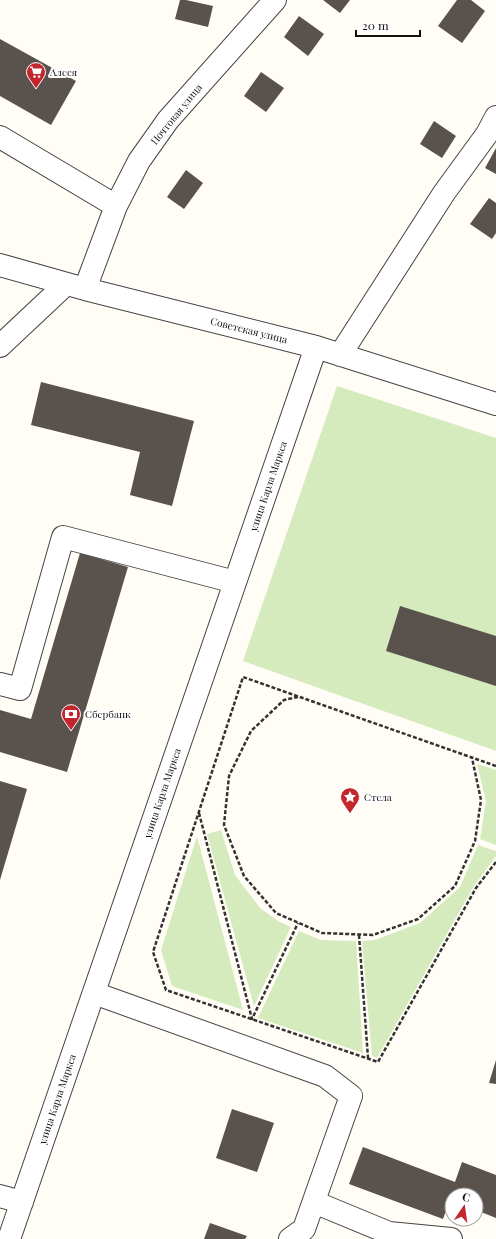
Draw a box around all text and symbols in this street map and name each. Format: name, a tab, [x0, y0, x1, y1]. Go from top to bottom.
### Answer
scale bar	[356, 12, 420, 38]
text: 20 m	[362, 17, 389, 33]
supermarket icon: Алеся	[25, 61, 47, 89]
place label: Алеся	[49, 65, 78, 79]
street label: Почтовая улица	[147, 81, 205, 147]
street label: Советская улица	[209, 314, 289, 346]
street label: улица Карла Маркса	[246, 439, 290, 534]
bank icon: Сбербанк	[60, 703, 82, 731]
place label: Сбербанк	[85, 707, 131, 721]
street label: улица Карла Маркса	[140, 746, 184, 841]
place icon: Стела	[339, 786, 361, 814]
place label: Стела	[364, 790, 392, 804]
street label: улица Карла Маркса	[35, 1052, 79, 1147]
north arrow	[444, 1187, 484, 1227]
text: С	[461, 1189, 472, 1205]

